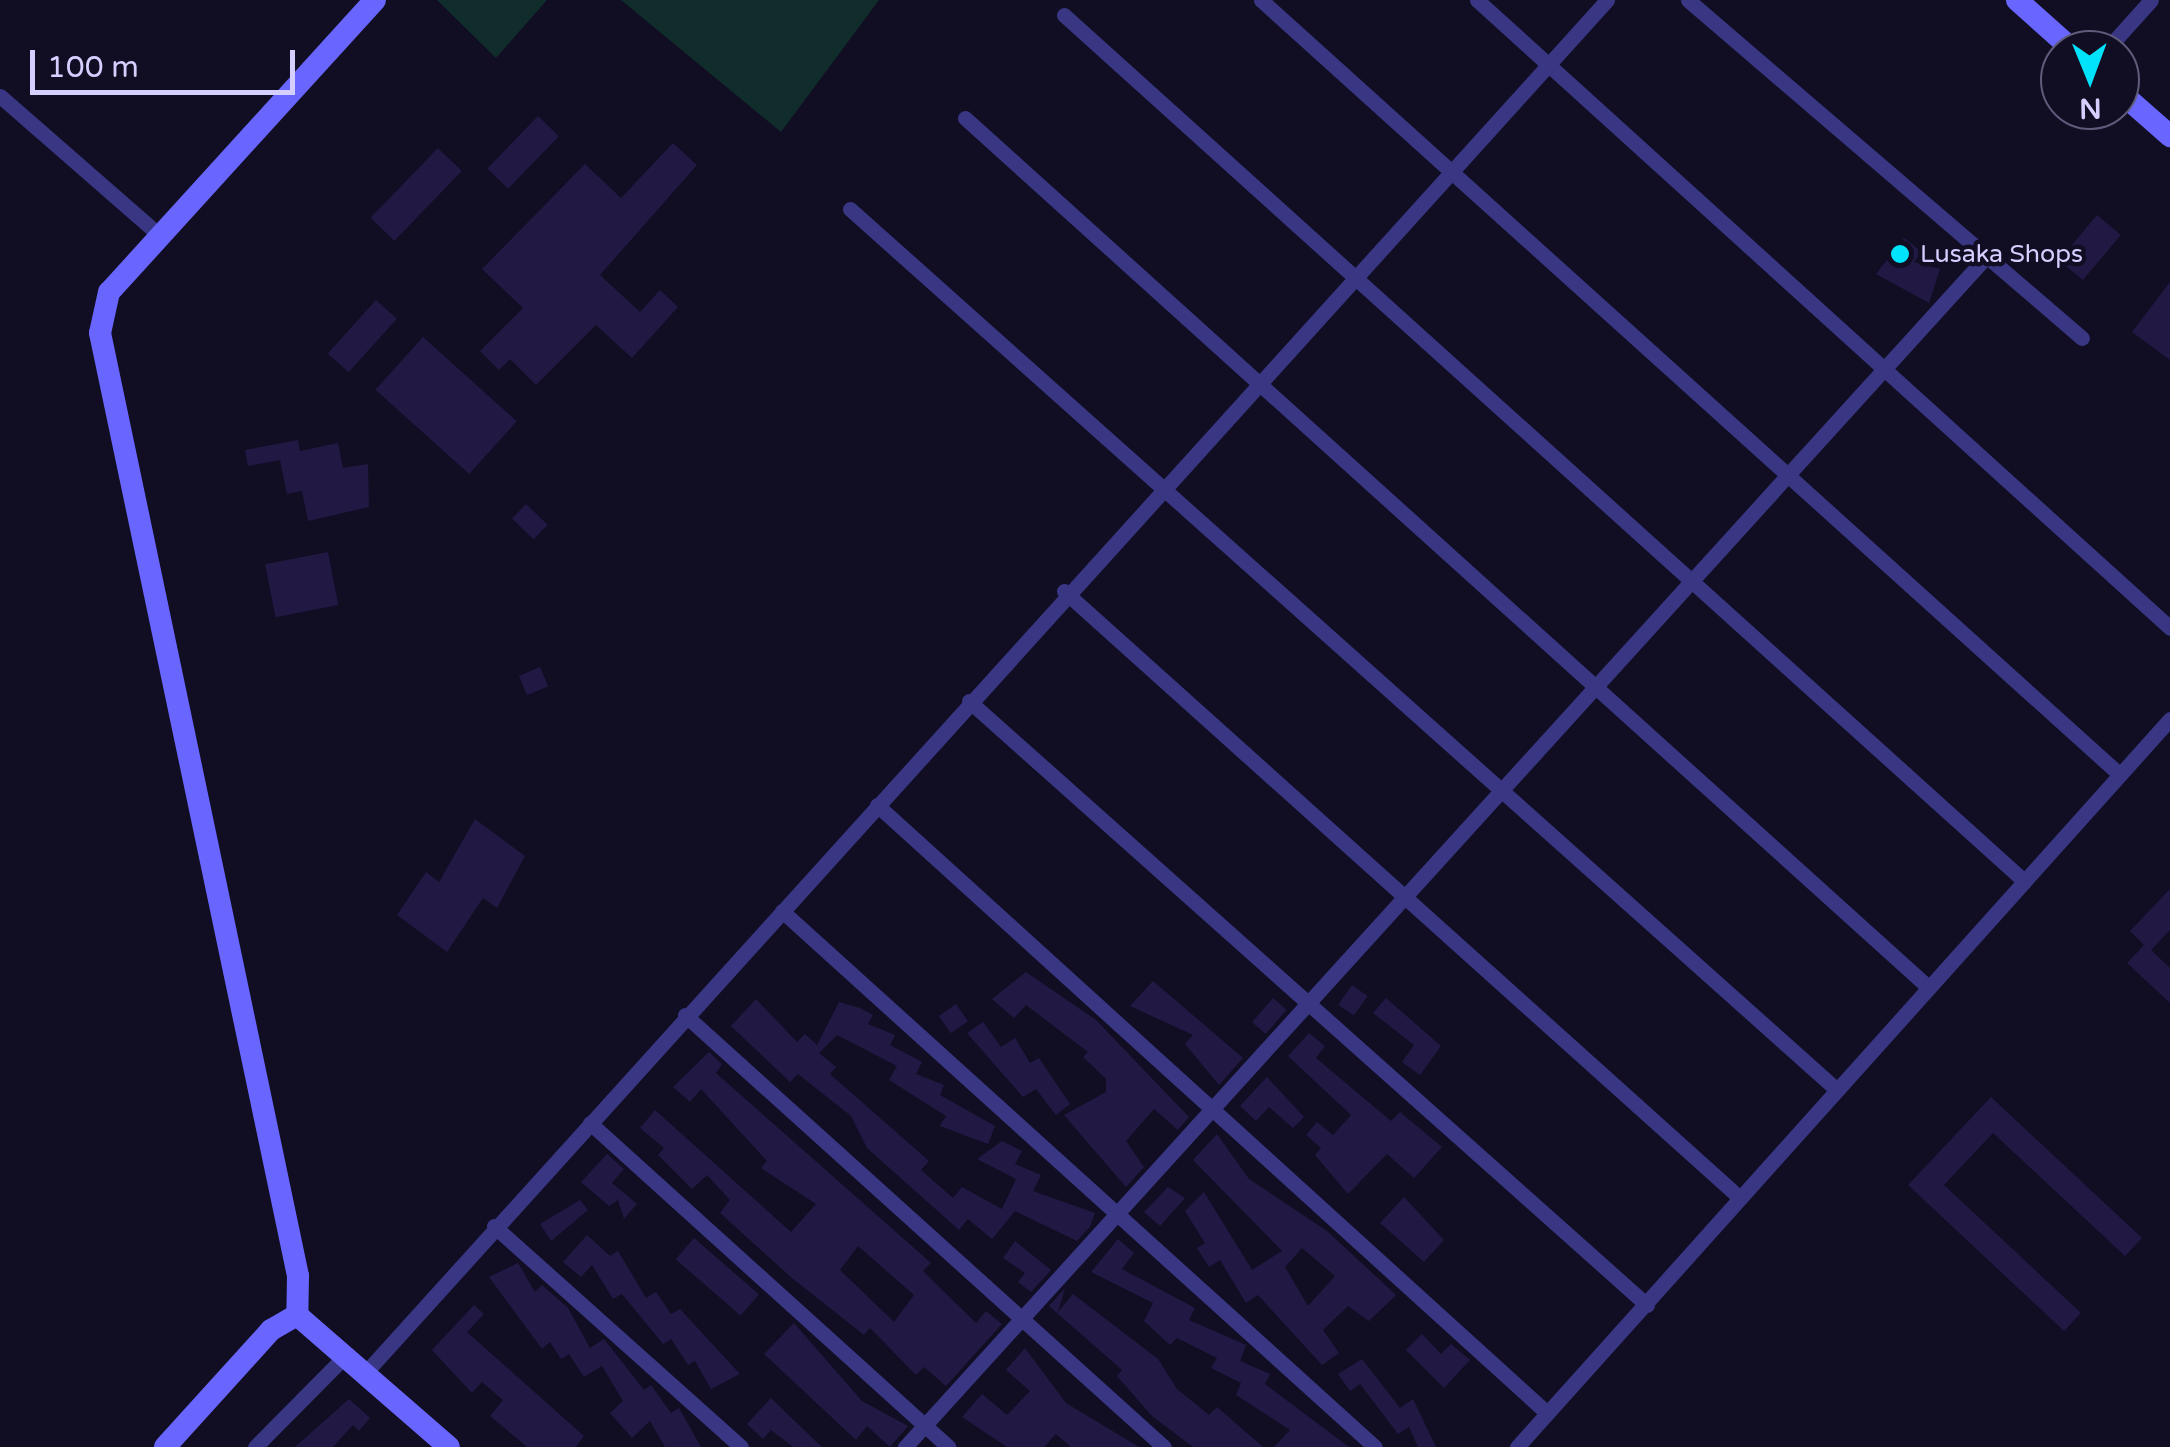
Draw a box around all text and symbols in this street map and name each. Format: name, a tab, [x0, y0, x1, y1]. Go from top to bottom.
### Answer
scale bar	[35, 30, 300, 92]
north arrow	[2040, 30, 2140, 130]
text: 100 m	[47, 49, 139, 86]
text: N	[2079, 91, 2102, 125]
place label: Lusaka Shops	[1920, 239, 2083, 269]
marker: Lusaka Shops	[1889, 243, 1911, 265]

